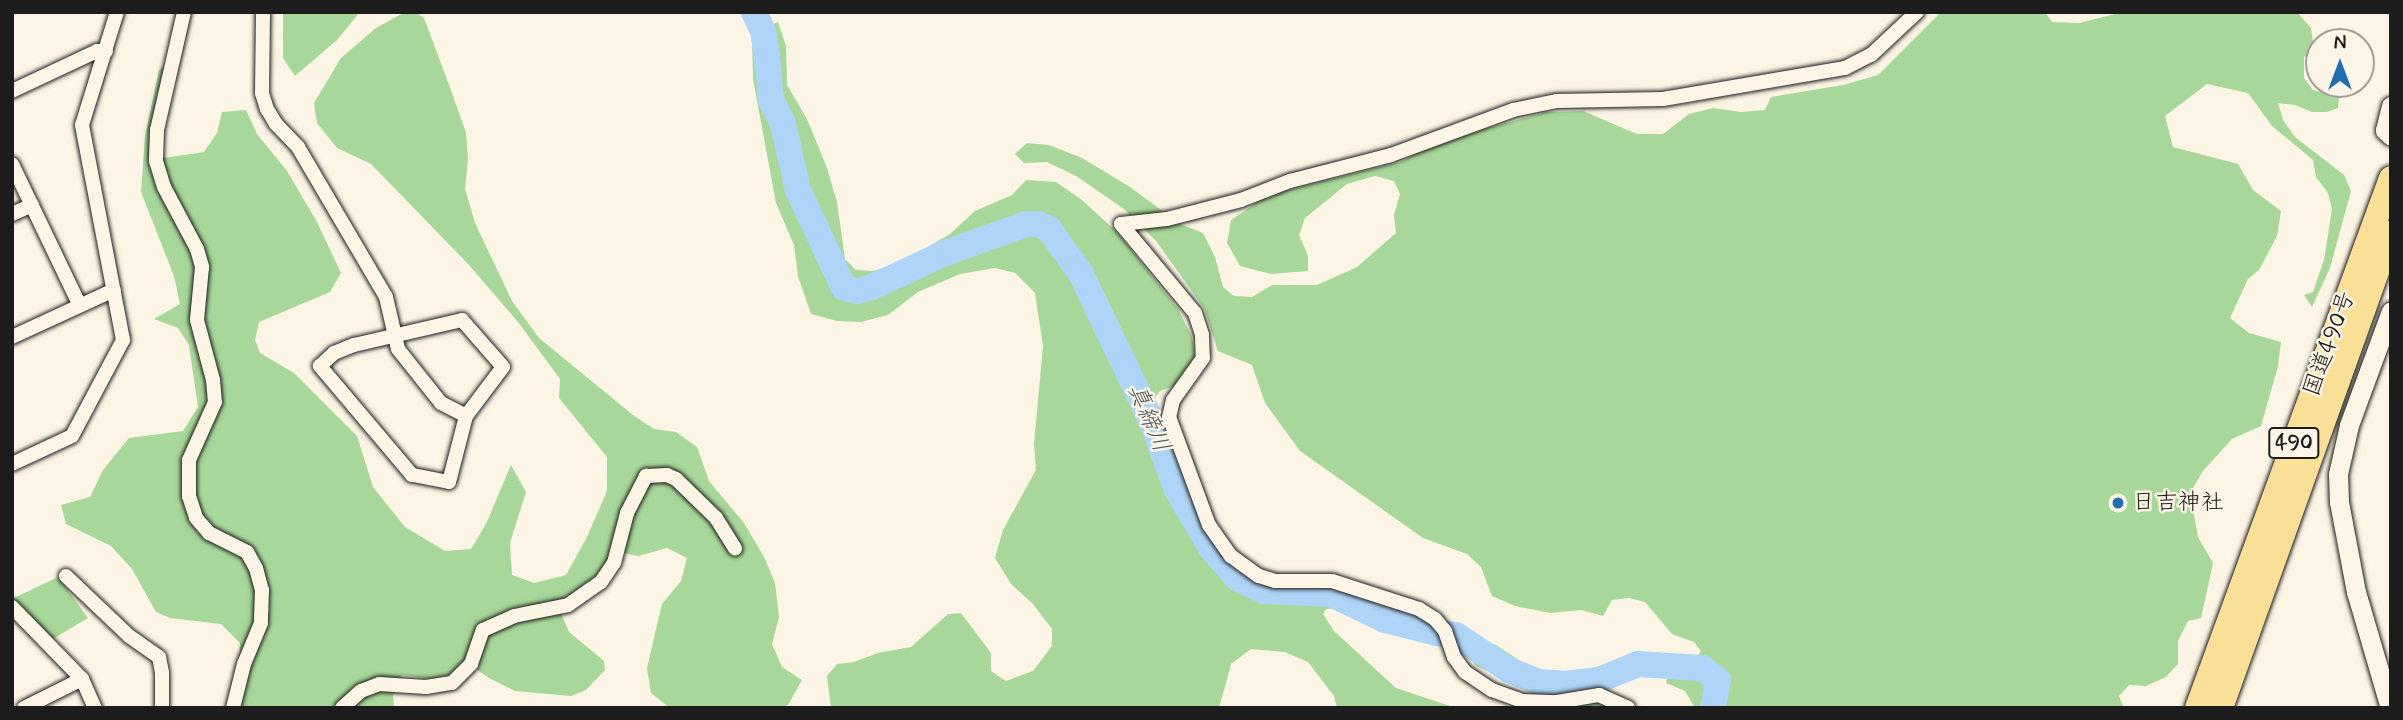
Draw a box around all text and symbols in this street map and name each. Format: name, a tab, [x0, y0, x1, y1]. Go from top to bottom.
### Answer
north arrow	[2305, 28, 2375, 98]
text: N	[2334, 31, 2346, 56]
street label: 国道490号	[2298, 288, 2362, 400]
water label: 真締川	[1121, 379, 1175, 457]
road number: 490	[2268, 426, 2320, 460]
place label: 日吉神社	[2132, 489, 2224, 517]
marker: 日吉神社	[2110, 495, 2126, 511]

